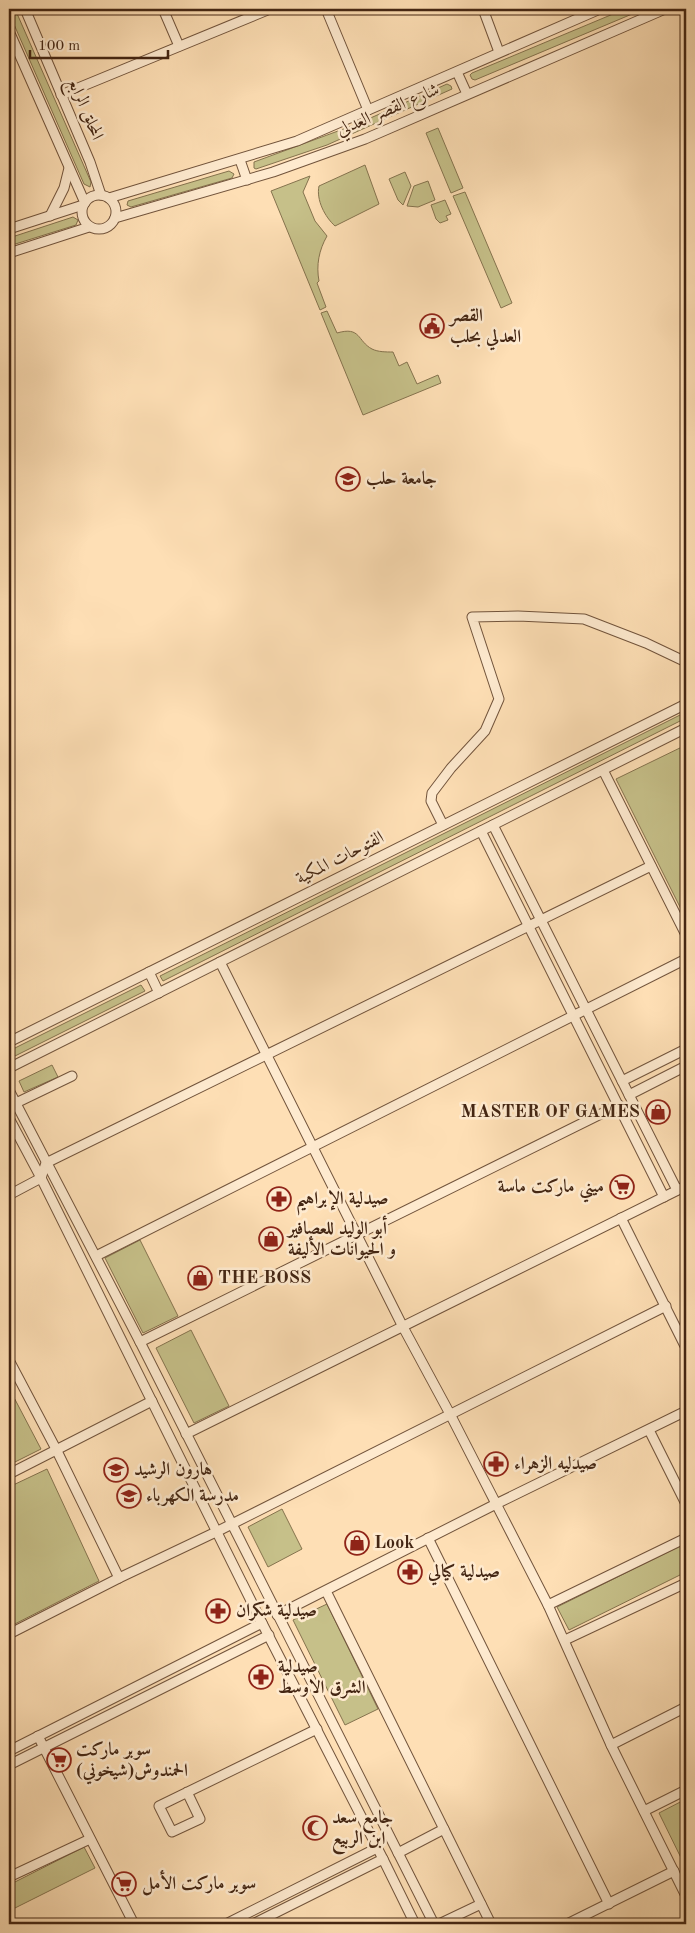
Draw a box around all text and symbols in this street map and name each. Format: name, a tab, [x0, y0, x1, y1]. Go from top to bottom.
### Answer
scale bar	[30, 28, 168, 60]
text: 100 m	[38, 39, 80, 54]
street label: المحلق الرابع	[58, 75, 106, 145]
street label: شارع القصر العدلي	[334, 80, 444, 144]
place label: القصر العدلي بحلب	[448, 307, 521, 351]
public building icon: القصر العدلي بحلب	[419, 313, 445, 339]
school or university icon: جامعة حلب	[335, 466, 361, 492]
place label: جامعة حلب	[366, 470, 437, 490]
street label: الفتوحات المكية	[293, 827, 387, 889]
shop icon: MASTER OF GAMES	[645, 1099, 671, 1125]
place label: MASTER OF GAMES	[461, 1103, 640, 1121]
supermarket icon: ميني ماركت ماسة	[609, 1174, 635, 1200]
place label: ميني ماركت ماسة	[498, 1178, 604, 1203]
pharmacy icon: صيدلية الإبراهيم	[266, 1186, 292, 1212]
place label: صيدلية الإبراهيم	[296, 1189, 389, 1216]
place label: أبو الوليد للعصافير و الحيوانات الأليفة	[286, 1215, 396, 1260]
shop icon: أبو الوليد للعصافير و الحيوانات الأليفة	[258, 1226, 284, 1252]
shop icon: THE BOSS	[187, 1265, 213, 1291]
place label: THE BOSS	[218, 1269, 311, 1287]
pharmacy icon: صيدليه الزهراء	[483, 1451, 509, 1477]
place label: صيدليه الزهراء	[514, 1455, 597, 1475]
school or university icon: هارون الرشيد	[103, 1457, 129, 1483]
place label: هارون الرشيد	[134, 1461, 212, 1480]
school or university icon: مدرسة الكهرباء	[116, 1483, 142, 1509]
place label: مدرسة الكهرباء	[146, 1486, 239, 1507]
shop icon: Look	[344, 1530, 370, 1556]
place label: Look	[374, 1534, 414, 1552]
pharmacy icon: صيدلية كيالي	[397, 1559, 423, 1585]
place label: صيدلية كيالي	[427, 1563, 500, 1586]
pharmacy icon: صيدلية شكران	[205, 1598, 231, 1624]
place label: صيدلية شكران	[236, 1601, 317, 1621]
place label: صيدلية الشرق الاوسط	[278, 1658, 366, 1699]
pharmacy icon: صيدلية الشرق الاوسط	[248, 1664, 274, 1690]
place label: سوبر ماركت الحمندوش(شيخوني)	[76, 1741, 188, 1785]
supermarket icon: سوبر ماركت الحمندوش(شيخوني)	[46, 1747, 72, 1773]
place label: جامع سعد ابن الربيع	[332, 1809, 393, 1855]
mosque icon: جامع سعد ابن الربيع	[302, 1815, 328, 1841]
place label: سوبر ماركت الأمل	[142, 1869, 256, 1896]
supermarket icon: سوبر ماركت الأمل	[111, 1871, 137, 1897]

